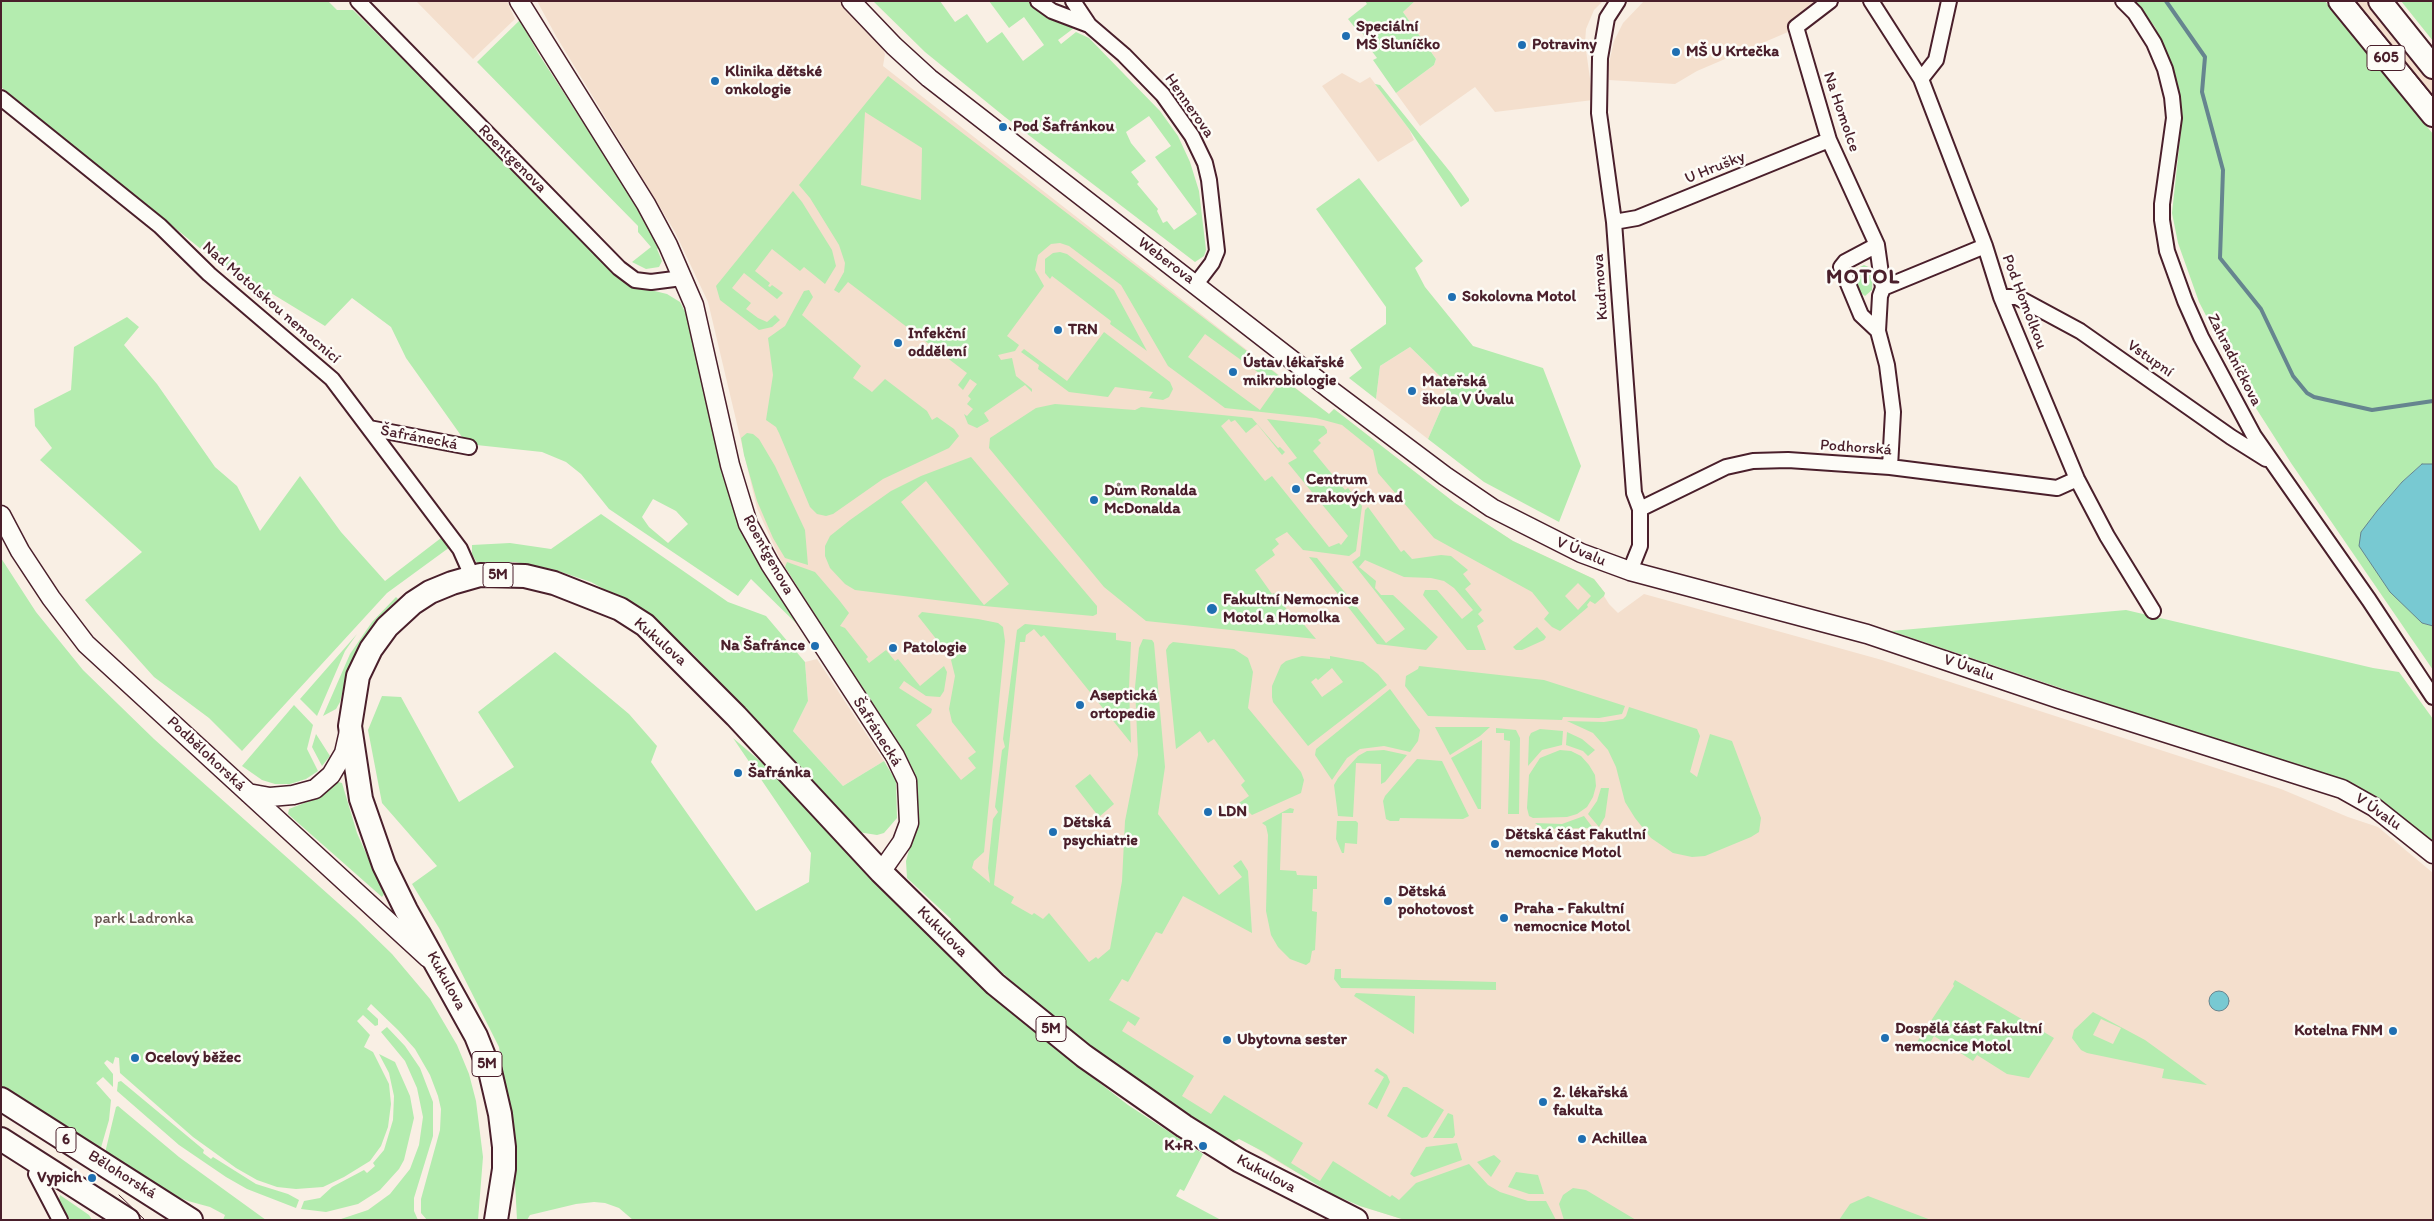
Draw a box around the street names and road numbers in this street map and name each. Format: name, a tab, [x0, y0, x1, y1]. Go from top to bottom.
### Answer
road number: 605	[2367, 46, 2405, 70]
street label: Na Homolce	[1818, 69, 1864, 155]
street label: Hennerova	[1160, 70, 1218, 142]
street label: Roentgenova	[474, 121, 550, 197]
street label: U Hrušky	[1682, 147, 1748, 189]
street label: Weberova	[1134, 233, 1198, 289]
street label: Nad Motolskou nemocnicí	[198, 238, 344, 368]
street label: Pod Homolkou	[1997, 252, 2051, 352]
street label: Kudrnova	[1589, 253, 1613, 321]
street label: Zahradníčkova	[2202, 310, 2266, 410]
street label: Vstupní	[2123, 336, 2177, 382]
street label: Šafránecká	[379, 421, 459, 455]
street label: Podhorská	[1819, 436, 1893, 460]
street label: Roentgenova	[738, 512, 798, 598]
street label: V Úvalu	[1553, 533, 1609, 571]
road number: 5M	[483, 562, 513, 588]
street label: Kukulova	[629, 614, 691, 670]
street label: V Úvalu	[1941, 650, 1997, 686]
street label: Šafránecká	[848, 694, 906, 770]
street label: Podbělohorská	[163, 713, 249, 795]
street label: V Úvalu	[2351, 789, 2405, 835]
street label: Kukulova	[912, 902, 972, 962]
street label: Kukulova	[422, 948, 470, 1014]
road number: 5M	[1036, 1016, 1066, 1042]
road number: 5M	[472, 1052, 502, 1076]
road number: 6	[56, 1128, 76, 1152]
street label: Bělohorská	[84, 1146, 160, 1204]
street label: Kukulova	[1233, 1150, 1299, 1198]

